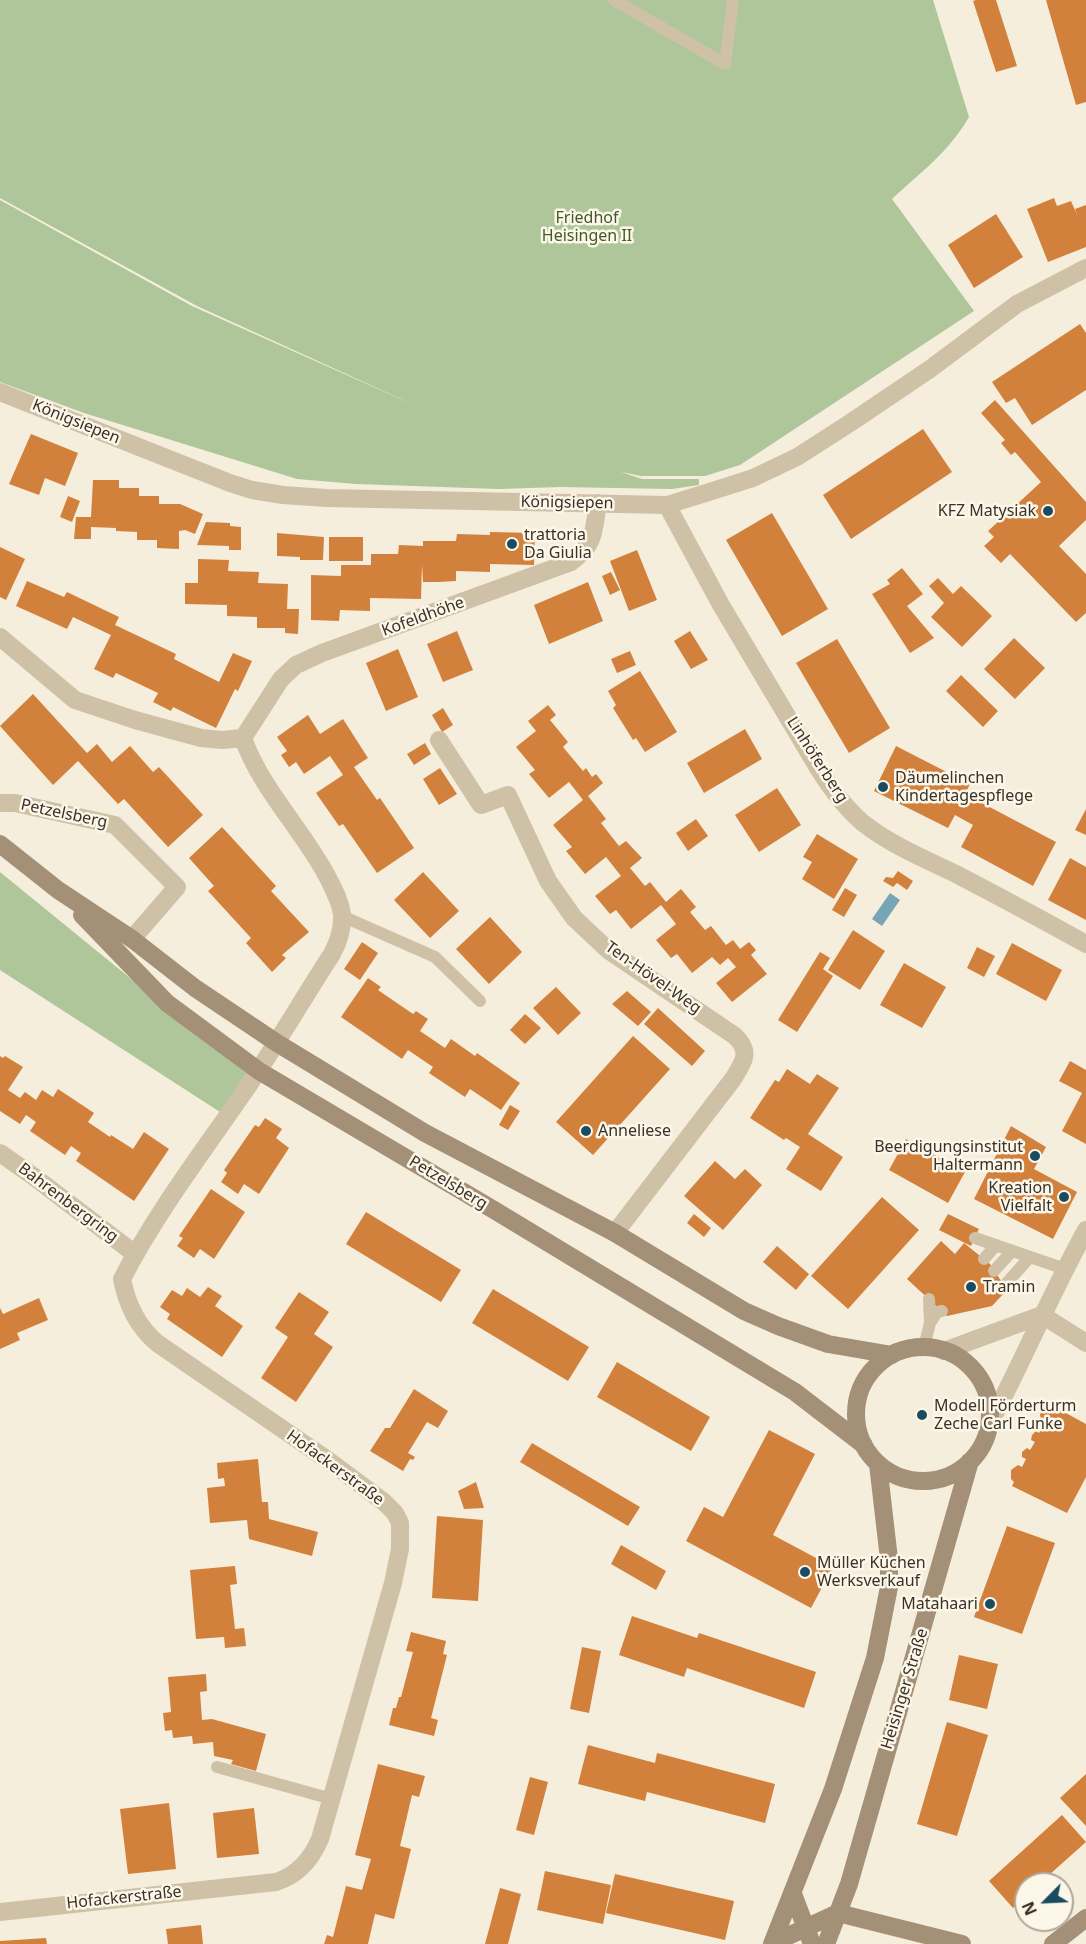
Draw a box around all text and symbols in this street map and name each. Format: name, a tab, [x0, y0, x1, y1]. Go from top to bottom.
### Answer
park label: Friedhof Heisingen II	[542, 208, 632, 246]
street label: Königsiepen	[29, 396, 123, 448]
street label: Königsiepen	[520, 493, 614, 513]
place label: KFZ Matysiak	[938, 501, 1036, 521]
marker: KFZ Matysiak	[1041, 504, 1055, 518]
place label: trattoria Da Giulia	[524, 525, 592, 563]
marker: trattoria Da Giulia	[505, 537, 519, 551]
street label: Kofeldhöhe	[379, 593, 467, 641]
street label: Linhöferberg	[782, 714, 852, 806]
place label: Däumelinchen Kindertagespflege	[895, 768, 1033, 806]
marker: Däumelinchen Kindertagespflege	[876, 780, 890, 794]
street label: Petzelsberg	[19, 795, 109, 833]
street label: Ten-Hövel-Weg	[601, 938, 705, 1018]
place label: Anneliese	[598, 1121, 671, 1141]
marker: Anneliese	[579, 1124, 593, 1138]
place label: Beerdigungsinstitut Haltermann	[874, 1137, 1023, 1175]
marker: Beerdigungsinstitut Haltermann	[1028, 1149, 1042, 1163]
street label: Petzelsberg	[405, 1152, 491, 1214]
street label: Bahrenbergring	[14, 1159, 122, 1247]
place label: Kreation Vielfalt	[988, 1178, 1052, 1216]
marker: Kreation Vielfalt	[1057, 1190, 1071, 1204]
place label: Tramin	[983, 1277, 1035, 1297]
marker: Tramin	[964, 1280, 978, 1294]
place label: Modell Förderturm Zeche Carl Funke	[934, 1396, 1076, 1434]
marker: Modell Förderturm Zeche Carl Funke	[915, 1408, 929, 1422]
street label: Hofackerstraße	[283, 1426, 387, 1510]
place label: Müller Küchen Werksverkauf	[817, 1553, 926, 1591]
marker: Müller Küchen Werksverkauf	[798, 1565, 812, 1579]
place label: Matahaari	[901, 1594, 978, 1614]
marker: Matahaari	[983, 1597, 997, 1611]
street label: Heisinger Straße	[878, 1626, 932, 1752]
north arrow	[1014, 1872, 1074, 1932]
street label: Hofackerstraße	[65, 1882, 183, 1914]
text: N	[1017, 1898, 1042, 1919]

